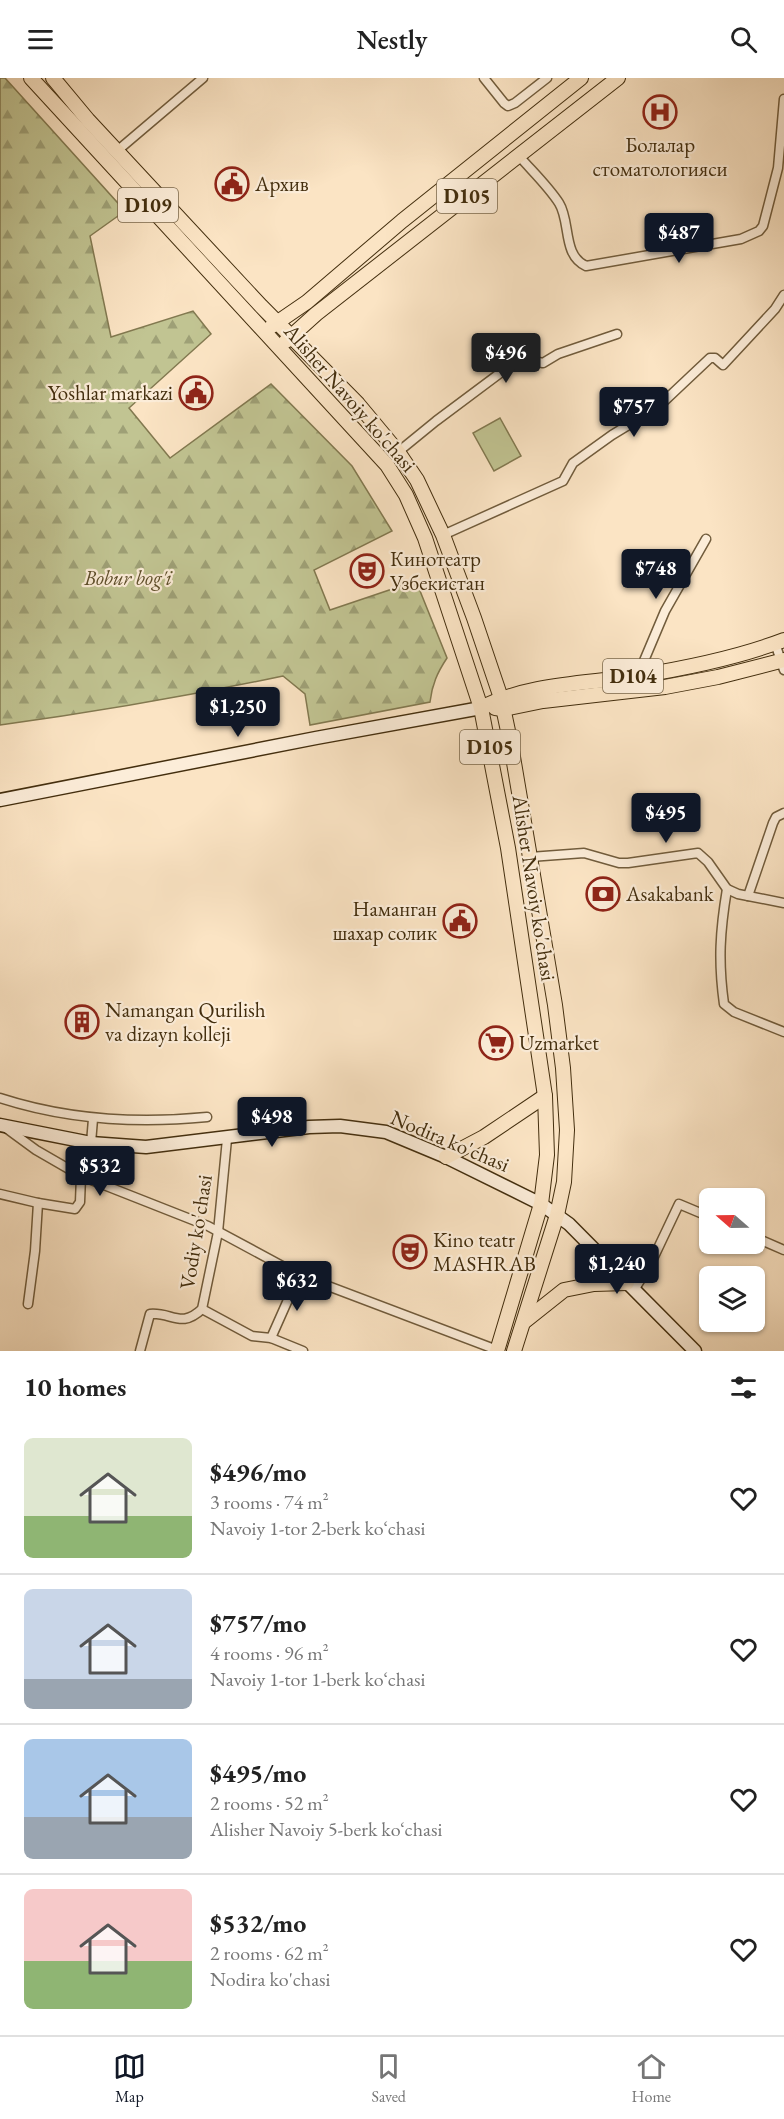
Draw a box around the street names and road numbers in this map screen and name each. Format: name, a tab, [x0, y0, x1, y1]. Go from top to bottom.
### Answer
road number: D105	[437, 179, 497, 213]
road number: D109	[118, 188, 178, 222]
street label: Alisher Navoiy ko'chasi	[278, 317, 422, 477]
road number: D104	[603, 659, 663, 693]
road number: D105	[460, 730, 520, 764]
street label: Alisher Navoiy ko'chasi	[506, 792, 563, 983]
street label: Nodira ko'chasi	[387, 1103, 514, 1178]
street label: Vodiy ko'chasi	[173, 1173, 218, 1291]

